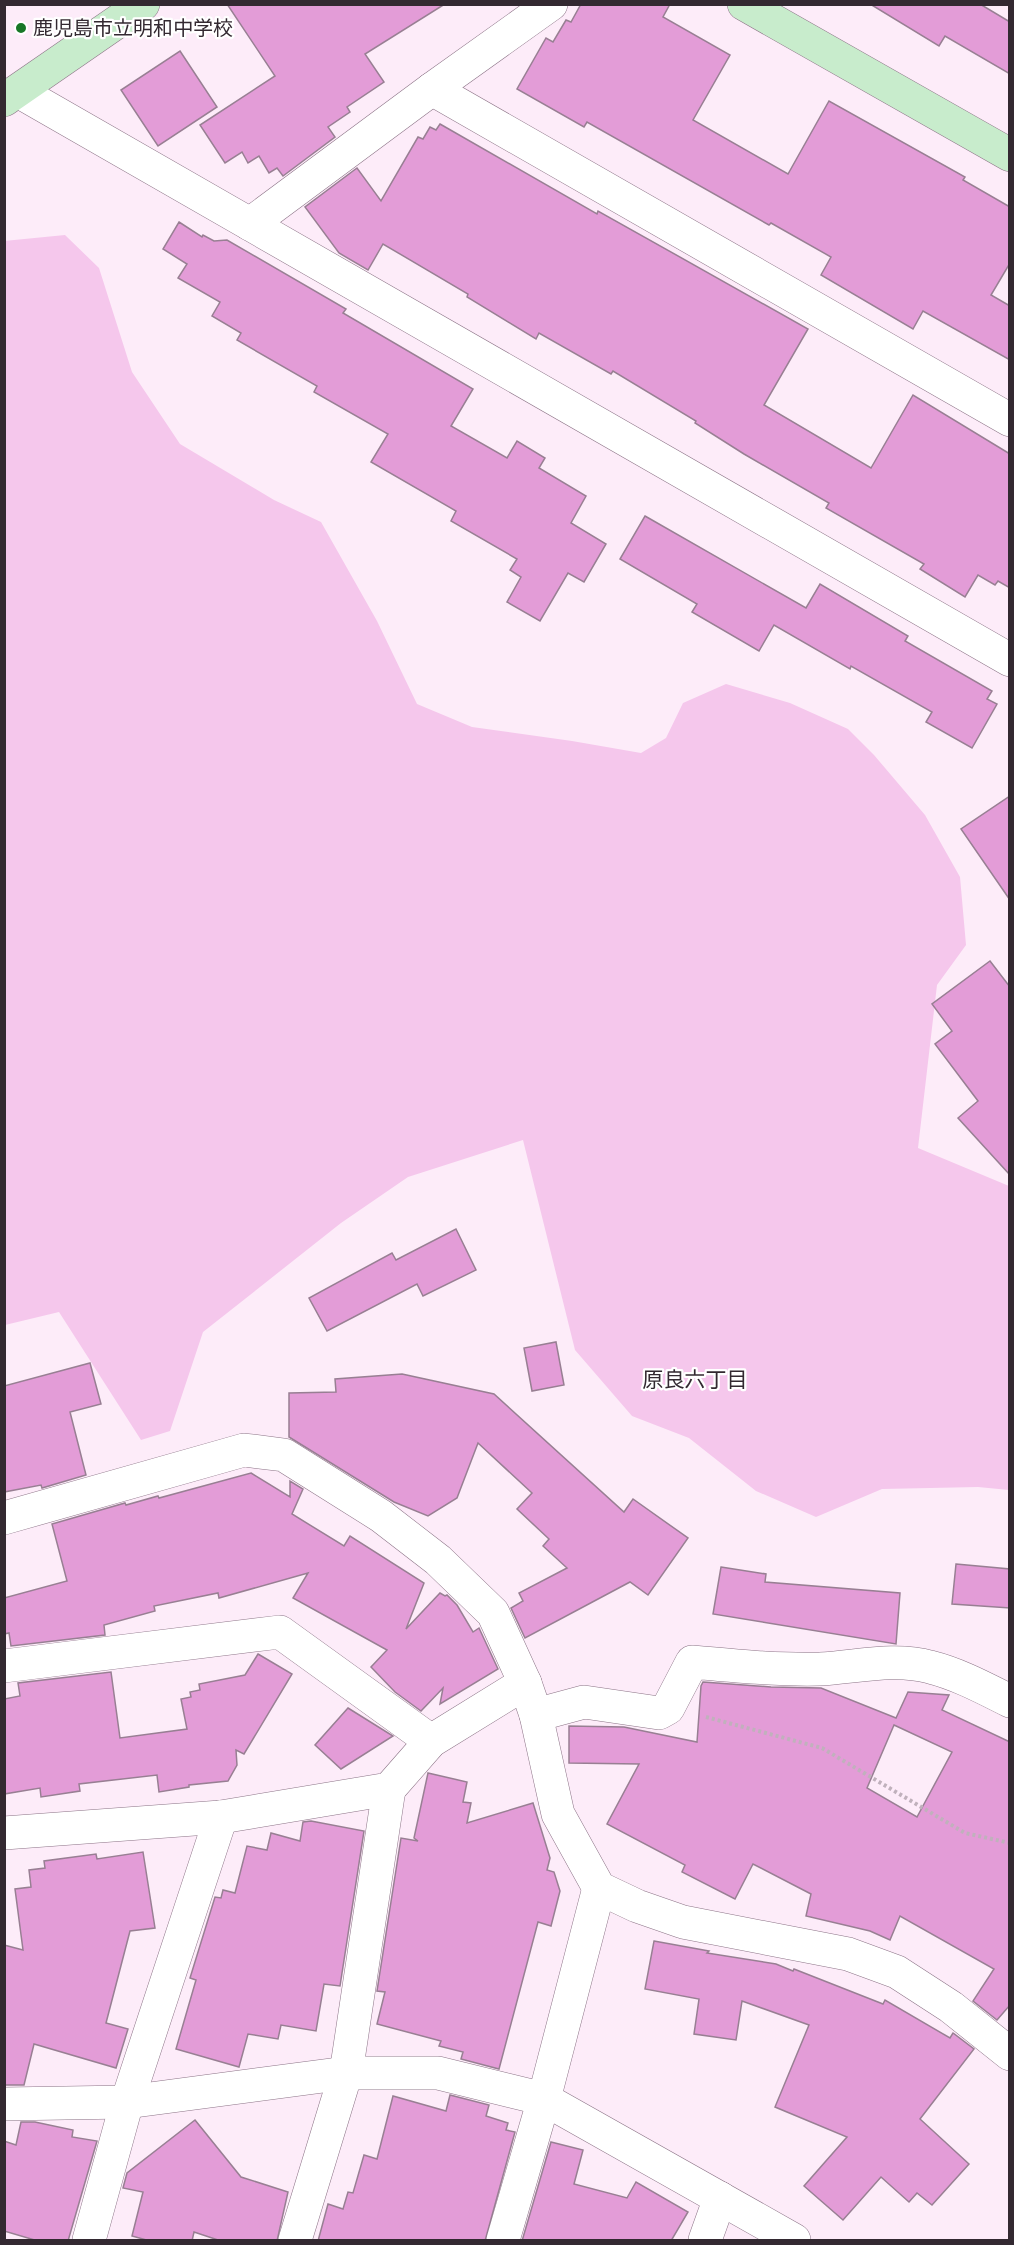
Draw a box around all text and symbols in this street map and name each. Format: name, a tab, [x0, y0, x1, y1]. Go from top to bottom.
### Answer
place label: 鹿児島市立明和中学校	[33, 16, 233, 40]
marker: 鹿児島市立明和中学校	[14, 21, 28, 35]
district label: 原良六丁目	[643, 1367, 748, 1393]

